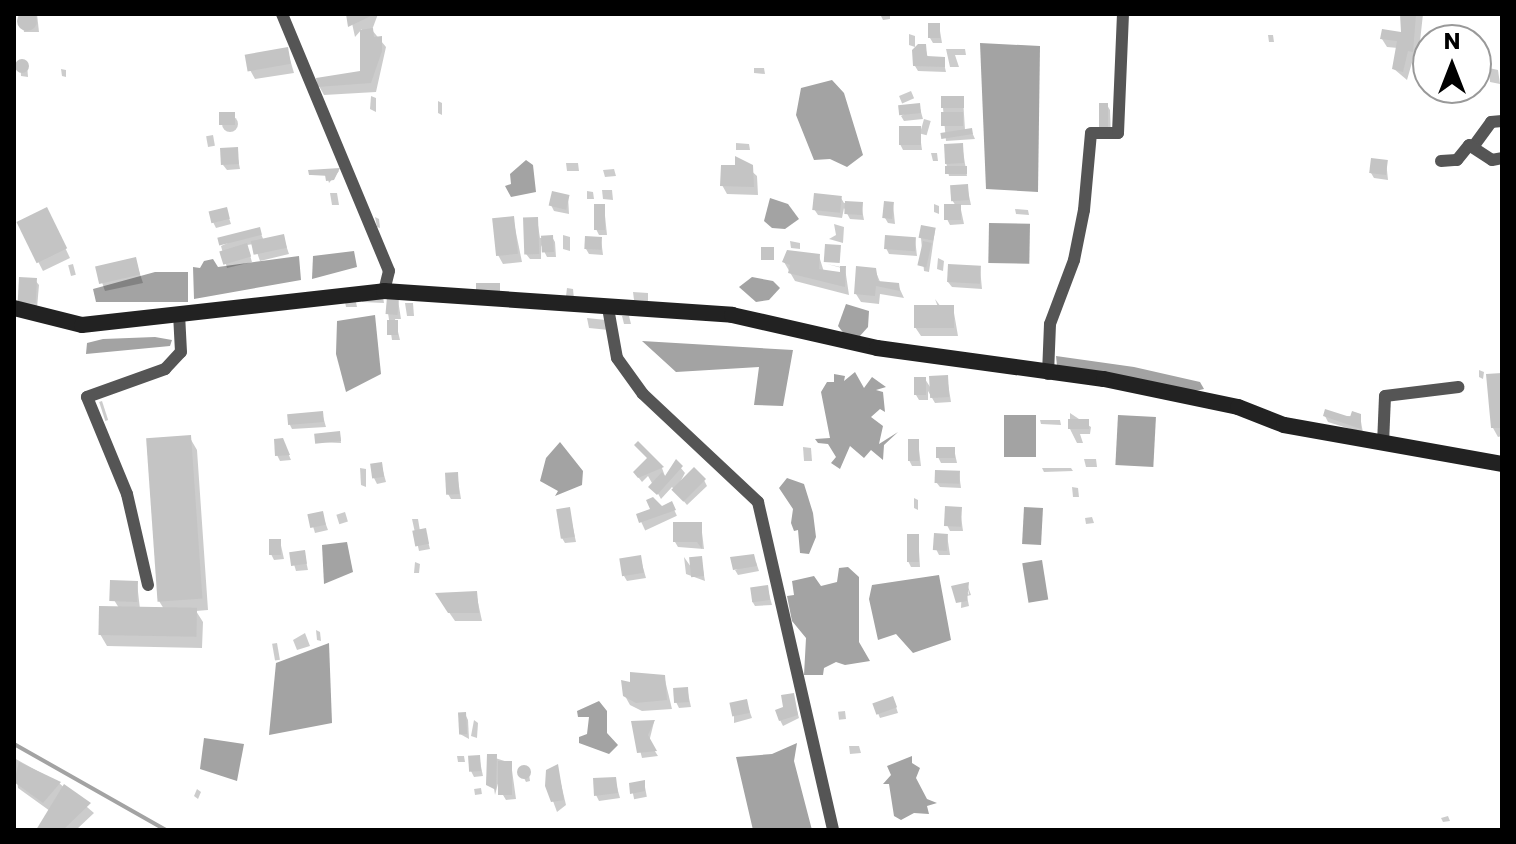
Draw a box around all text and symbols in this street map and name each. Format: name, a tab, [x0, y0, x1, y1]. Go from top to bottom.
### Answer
north arrow	[1412, 24, 1492, 104]
text: N	[1444, 26, 1460, 57]

